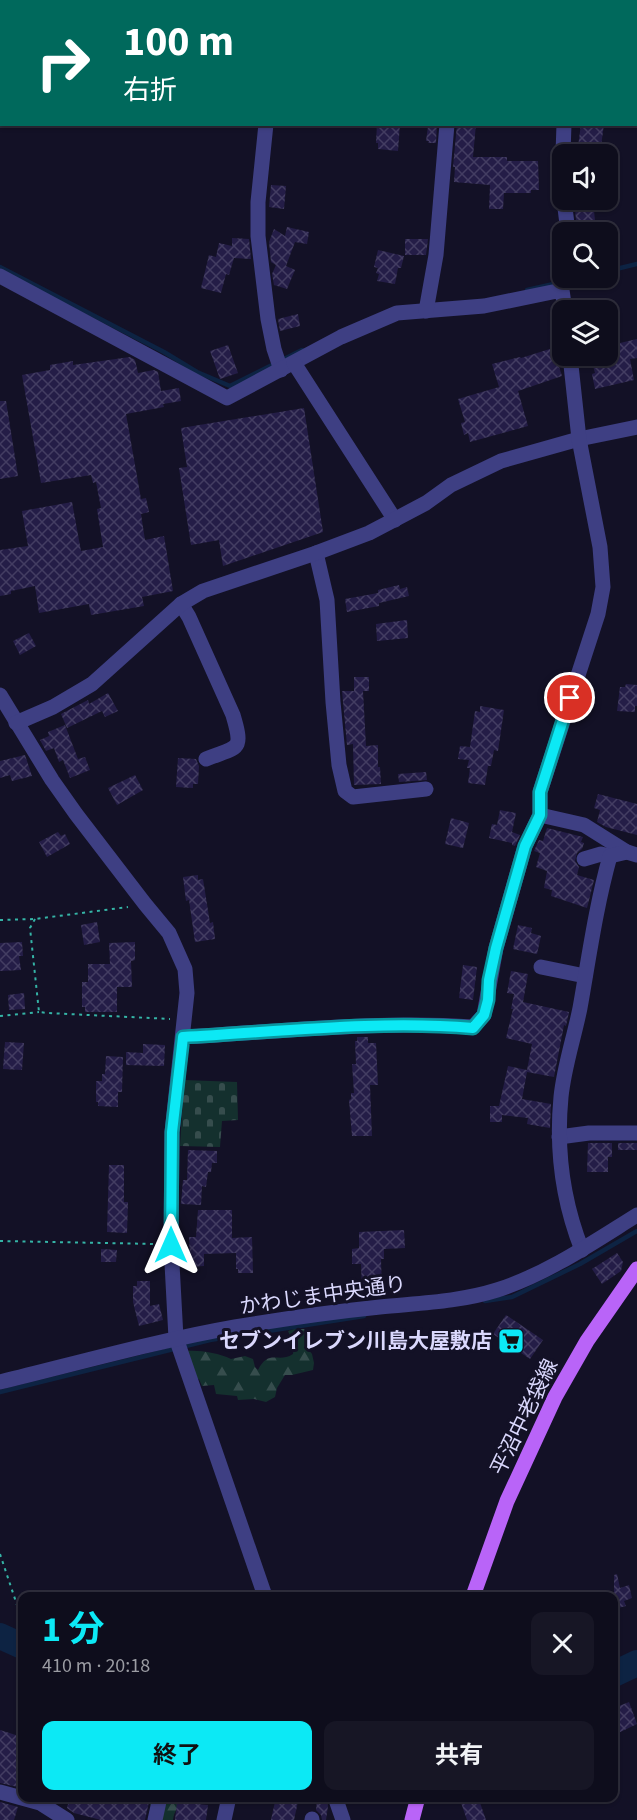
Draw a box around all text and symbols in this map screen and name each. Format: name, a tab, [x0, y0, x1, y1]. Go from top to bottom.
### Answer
text: 100 m	[123, 12, 234, 72]
icon: right	[24, 24, 102, 102]
text: 右折	[123, 71, 177, 110]
map controls	[552, 144, 618, 366]
button: sound	[552, 144, 618, 210]
button: search	[552, 222, 618, 288]
button: layers	[552, 300, 618, 366]
pin	[544, 672, 595, 723]
icon: arrive	[553, 681, 586, 714]
position arrow	[139, 1213, 203, 1277]
street label: かわじま中央通り	[238, 1268, 408, 1322]
place label: セブンイレブン川島大屋敷店	[219, 1326, 492, 1356]
supermarket icon: セブンイレブン川島大屋敷店	[496, 1326, 526, 1356]
street label: 平沼中老袋線	[483, 1354, 565, 1480]
text: 1 分	[42, 1604, 104, 1655]
button: close	[531, 1612, 594, 1675]
text: 410 m · 20:18	[42, 1652, 150, 1680]
button: 終了	[42, 1721, 312, 1790]
button: 共有	[324, 1721, 594, 1790]

